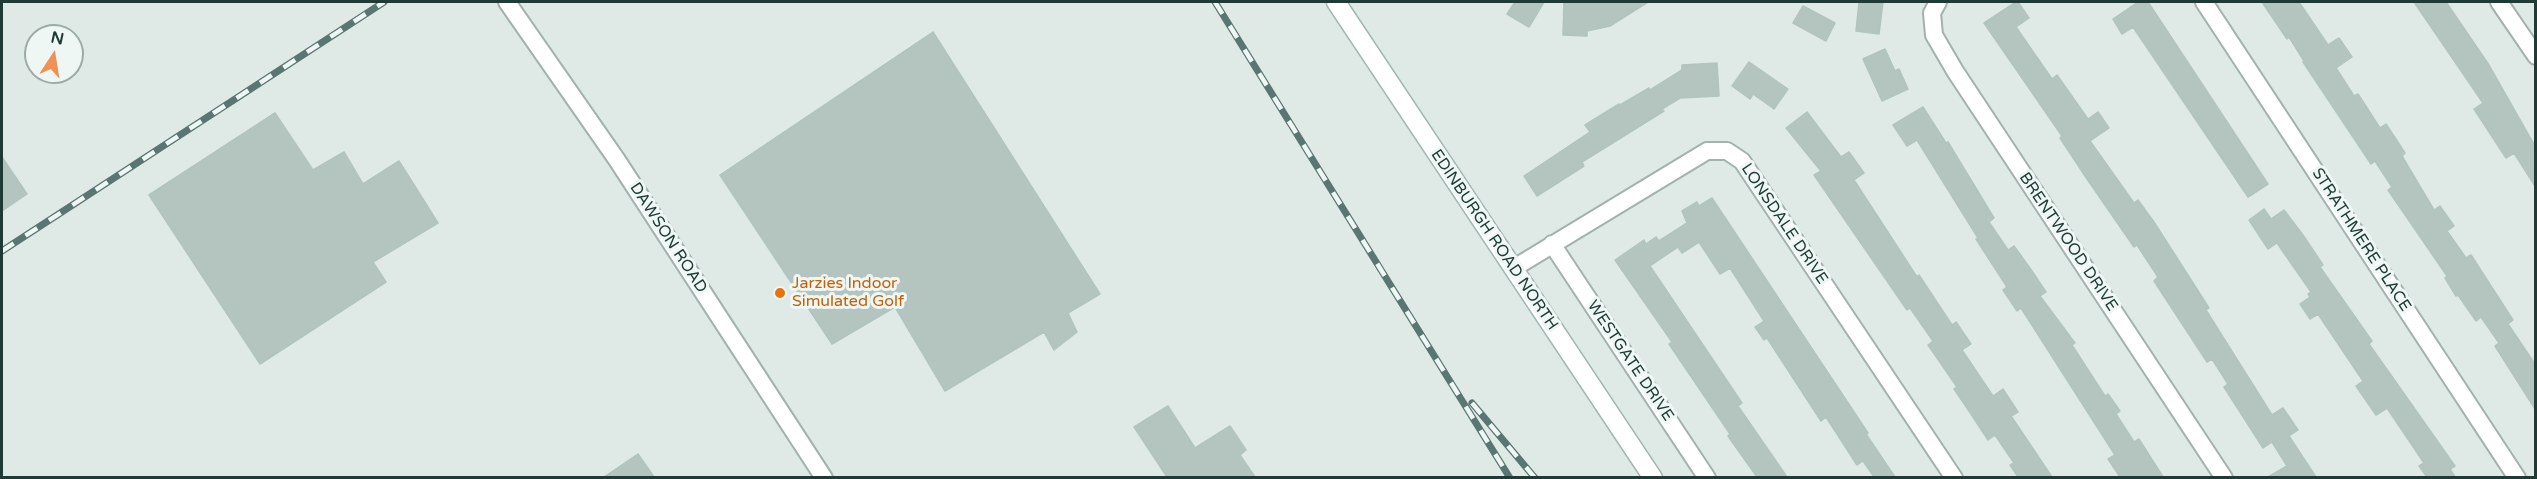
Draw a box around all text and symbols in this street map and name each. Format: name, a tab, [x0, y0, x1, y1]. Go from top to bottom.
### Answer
north arrow	[24, 24, 84, 84]
text: N	[49, 27, 66, 49]
street label: EDINBURGH ROAD NORTH	[1426, 146, 1562, 334]
street label: LONSDALE DRIVE	[1736, 160, 1832, 288]
street label: STRATHMERE PLACE	[2307, 165, 2415, 315]
street label: BRENTWOOD DRIVE	[2014, 169, 2122, 315]
street label: DAWSON ROAD	[625, 179, 711, 297]
place label: Jarzies Indoor Simulated Golf	[792, 274, 904, 312]
marker: Jarzies Indoor Simulated Golf	[773, 286, 787, 300]
street label: WESTGATE DRIVE	[1582, 297, 1678, 425]

